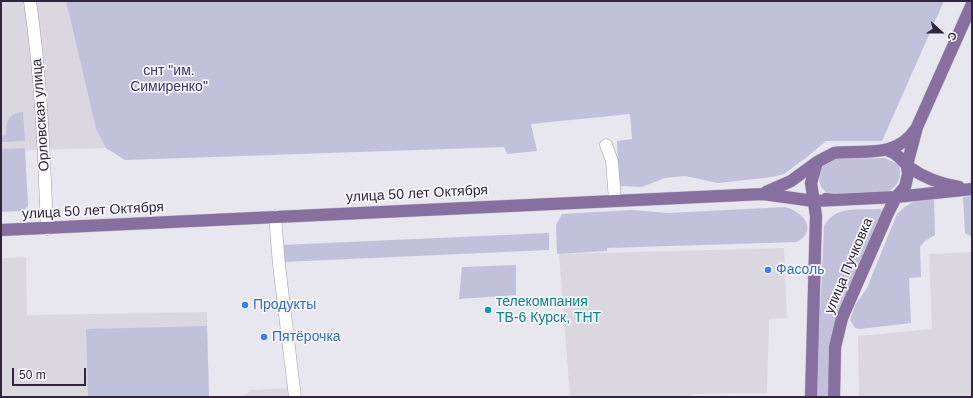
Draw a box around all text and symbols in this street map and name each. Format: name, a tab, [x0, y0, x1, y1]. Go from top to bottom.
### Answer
north arrow	[921, 12, 961, 52]
text: С	[945, 30, 959, 42]
street label: Орловская улица	[29, 58, 53, 172]
park label: снт "им. Симиренко"	[130, 63, 208, 96]
street label: улица 50 лет Октября	[346, 182, 488, 206]
street label: улица 50 лет Октября	[22, 199, 164, 223]
street label: улица Пучковка	[821, 216, 877, 316]
place label: Фасоль	[776, 262, 825, 278]
marker: Фасоль	[763, 265, 773, 275]
place label: телекомпания ТВ-6 Курск, ТНТ	[496, 294, 601, 326]
place label: Продукты	[253, 297, 316, 313]
marker: Продукты	[240, 300, 250, 310]
marker: телекомпания ТВ-6 Курск, ТНТ	[483, 305, 493, 315]
place label: Пятёрочка	[272, 329, 341, 345]
marker: Пятёрочка	[259, 332, 269, 342]
scale bar	[14, 360, 88, 386]
text: 50 m	[19, 368, 46, 382]

